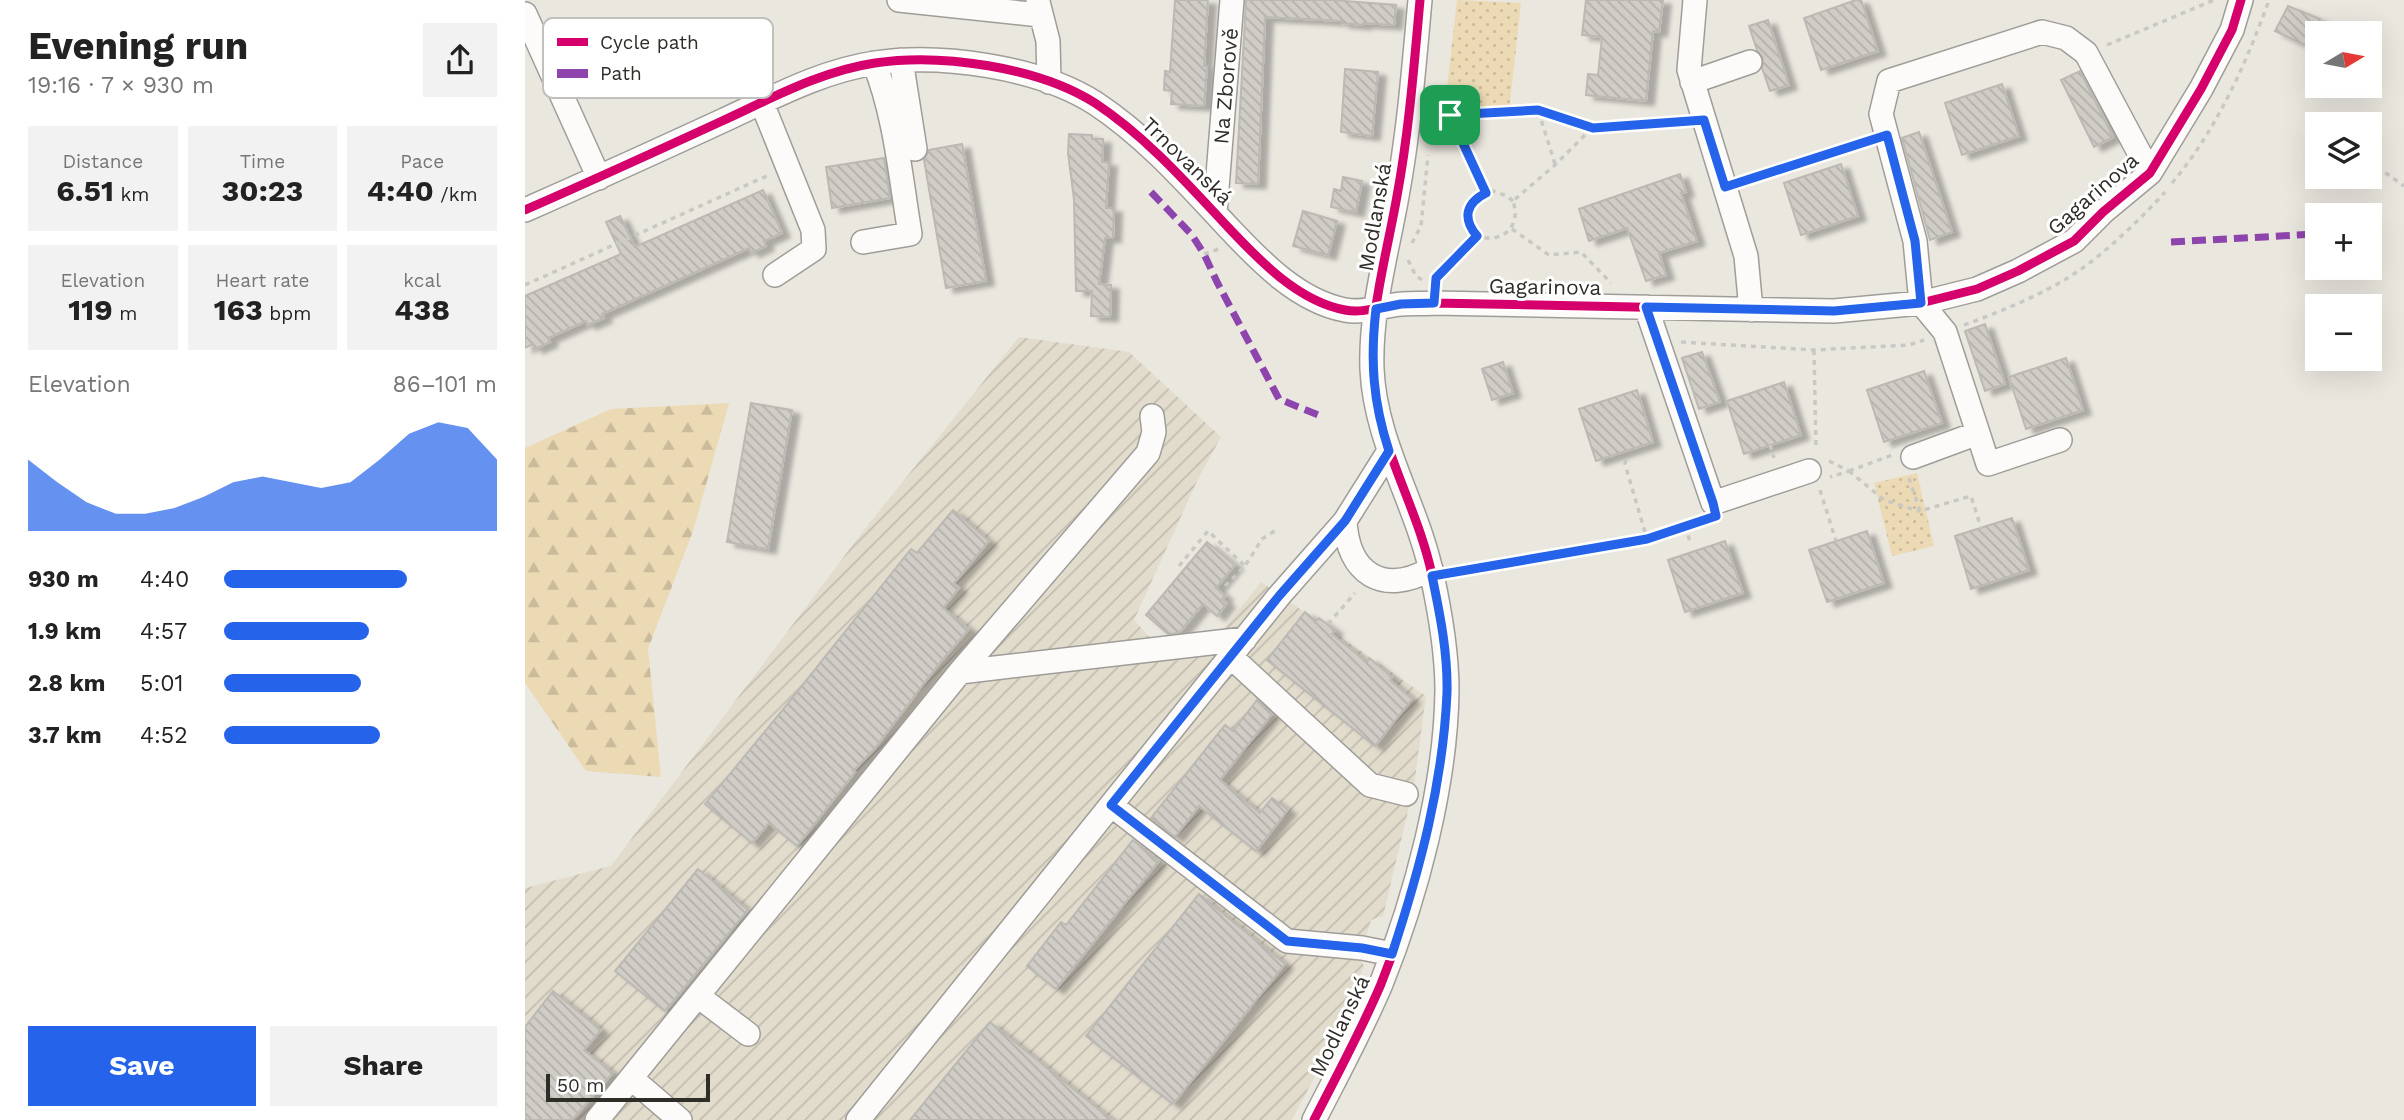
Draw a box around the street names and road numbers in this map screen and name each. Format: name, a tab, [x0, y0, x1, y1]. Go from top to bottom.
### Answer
street label: Na Zborově	[1208, 27, 1243, 145]
street label: Trnovanská	[1137, 111, 1238, 210]
street label: Gagarinova	[2042, 147, 2143, 240]
street label: Modlanská	[1353, 161, 1396, 273]
street label: Gagarinova	[1489, 273, 1602, 300]
street label: Modlanská	[1304, 971, 1375, 1080]

